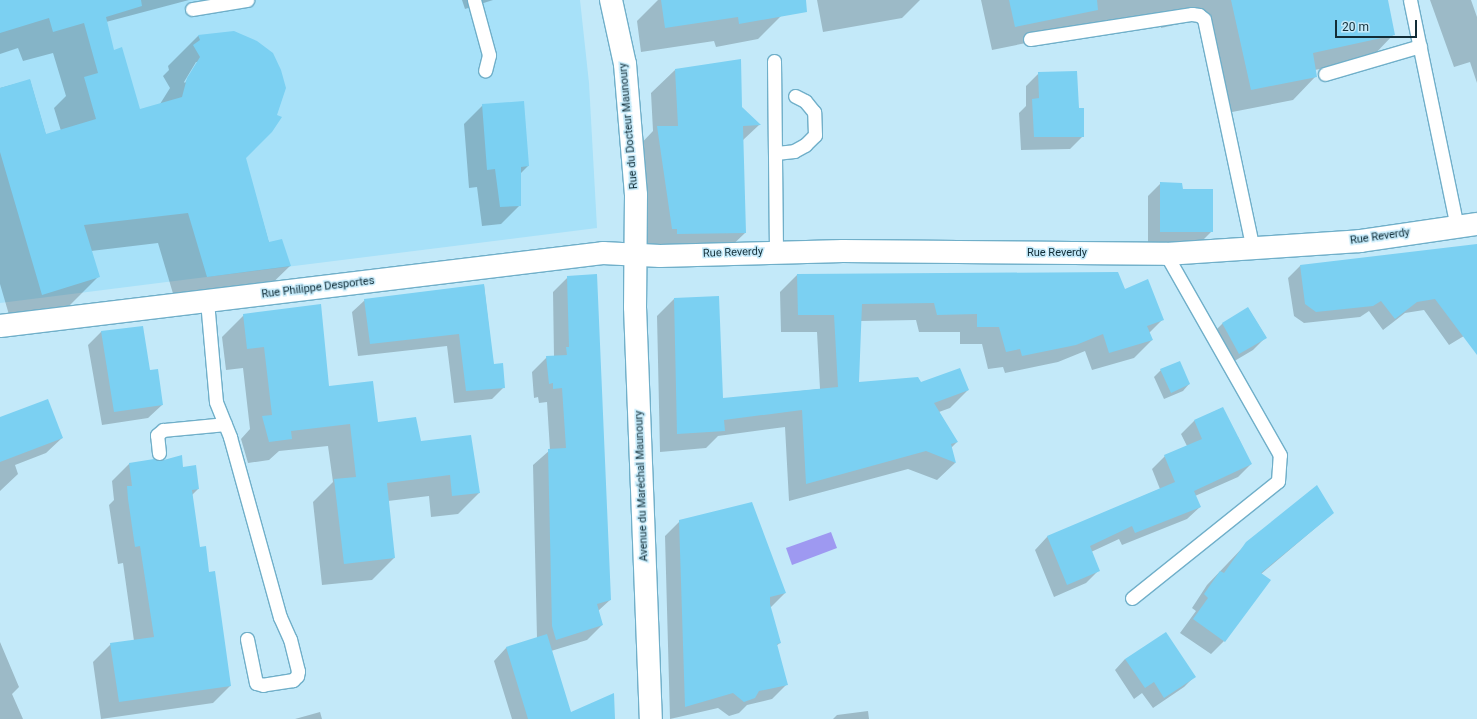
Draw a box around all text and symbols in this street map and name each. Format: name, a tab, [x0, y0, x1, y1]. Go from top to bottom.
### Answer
scale bar	[1337, 12, 1419, 38]
text: 20 m	[1342, 20, 1369, 34]
street label: Rue du Docteur Maunoury	[617, 62, 641, 190]
street label: Rue Reverdy	[1349, 226, 1411, 248]
street label: Rue Reverdy	[703, 245, 763, 261]
street label: Rue Reverdy	[1027, 246, 1087, 260]
street label: Rue Philippe Desportes	[261, 275, 375, 301]
street label: Avenue du Maréchal Maunoury	[633, 410, 651, 562]

